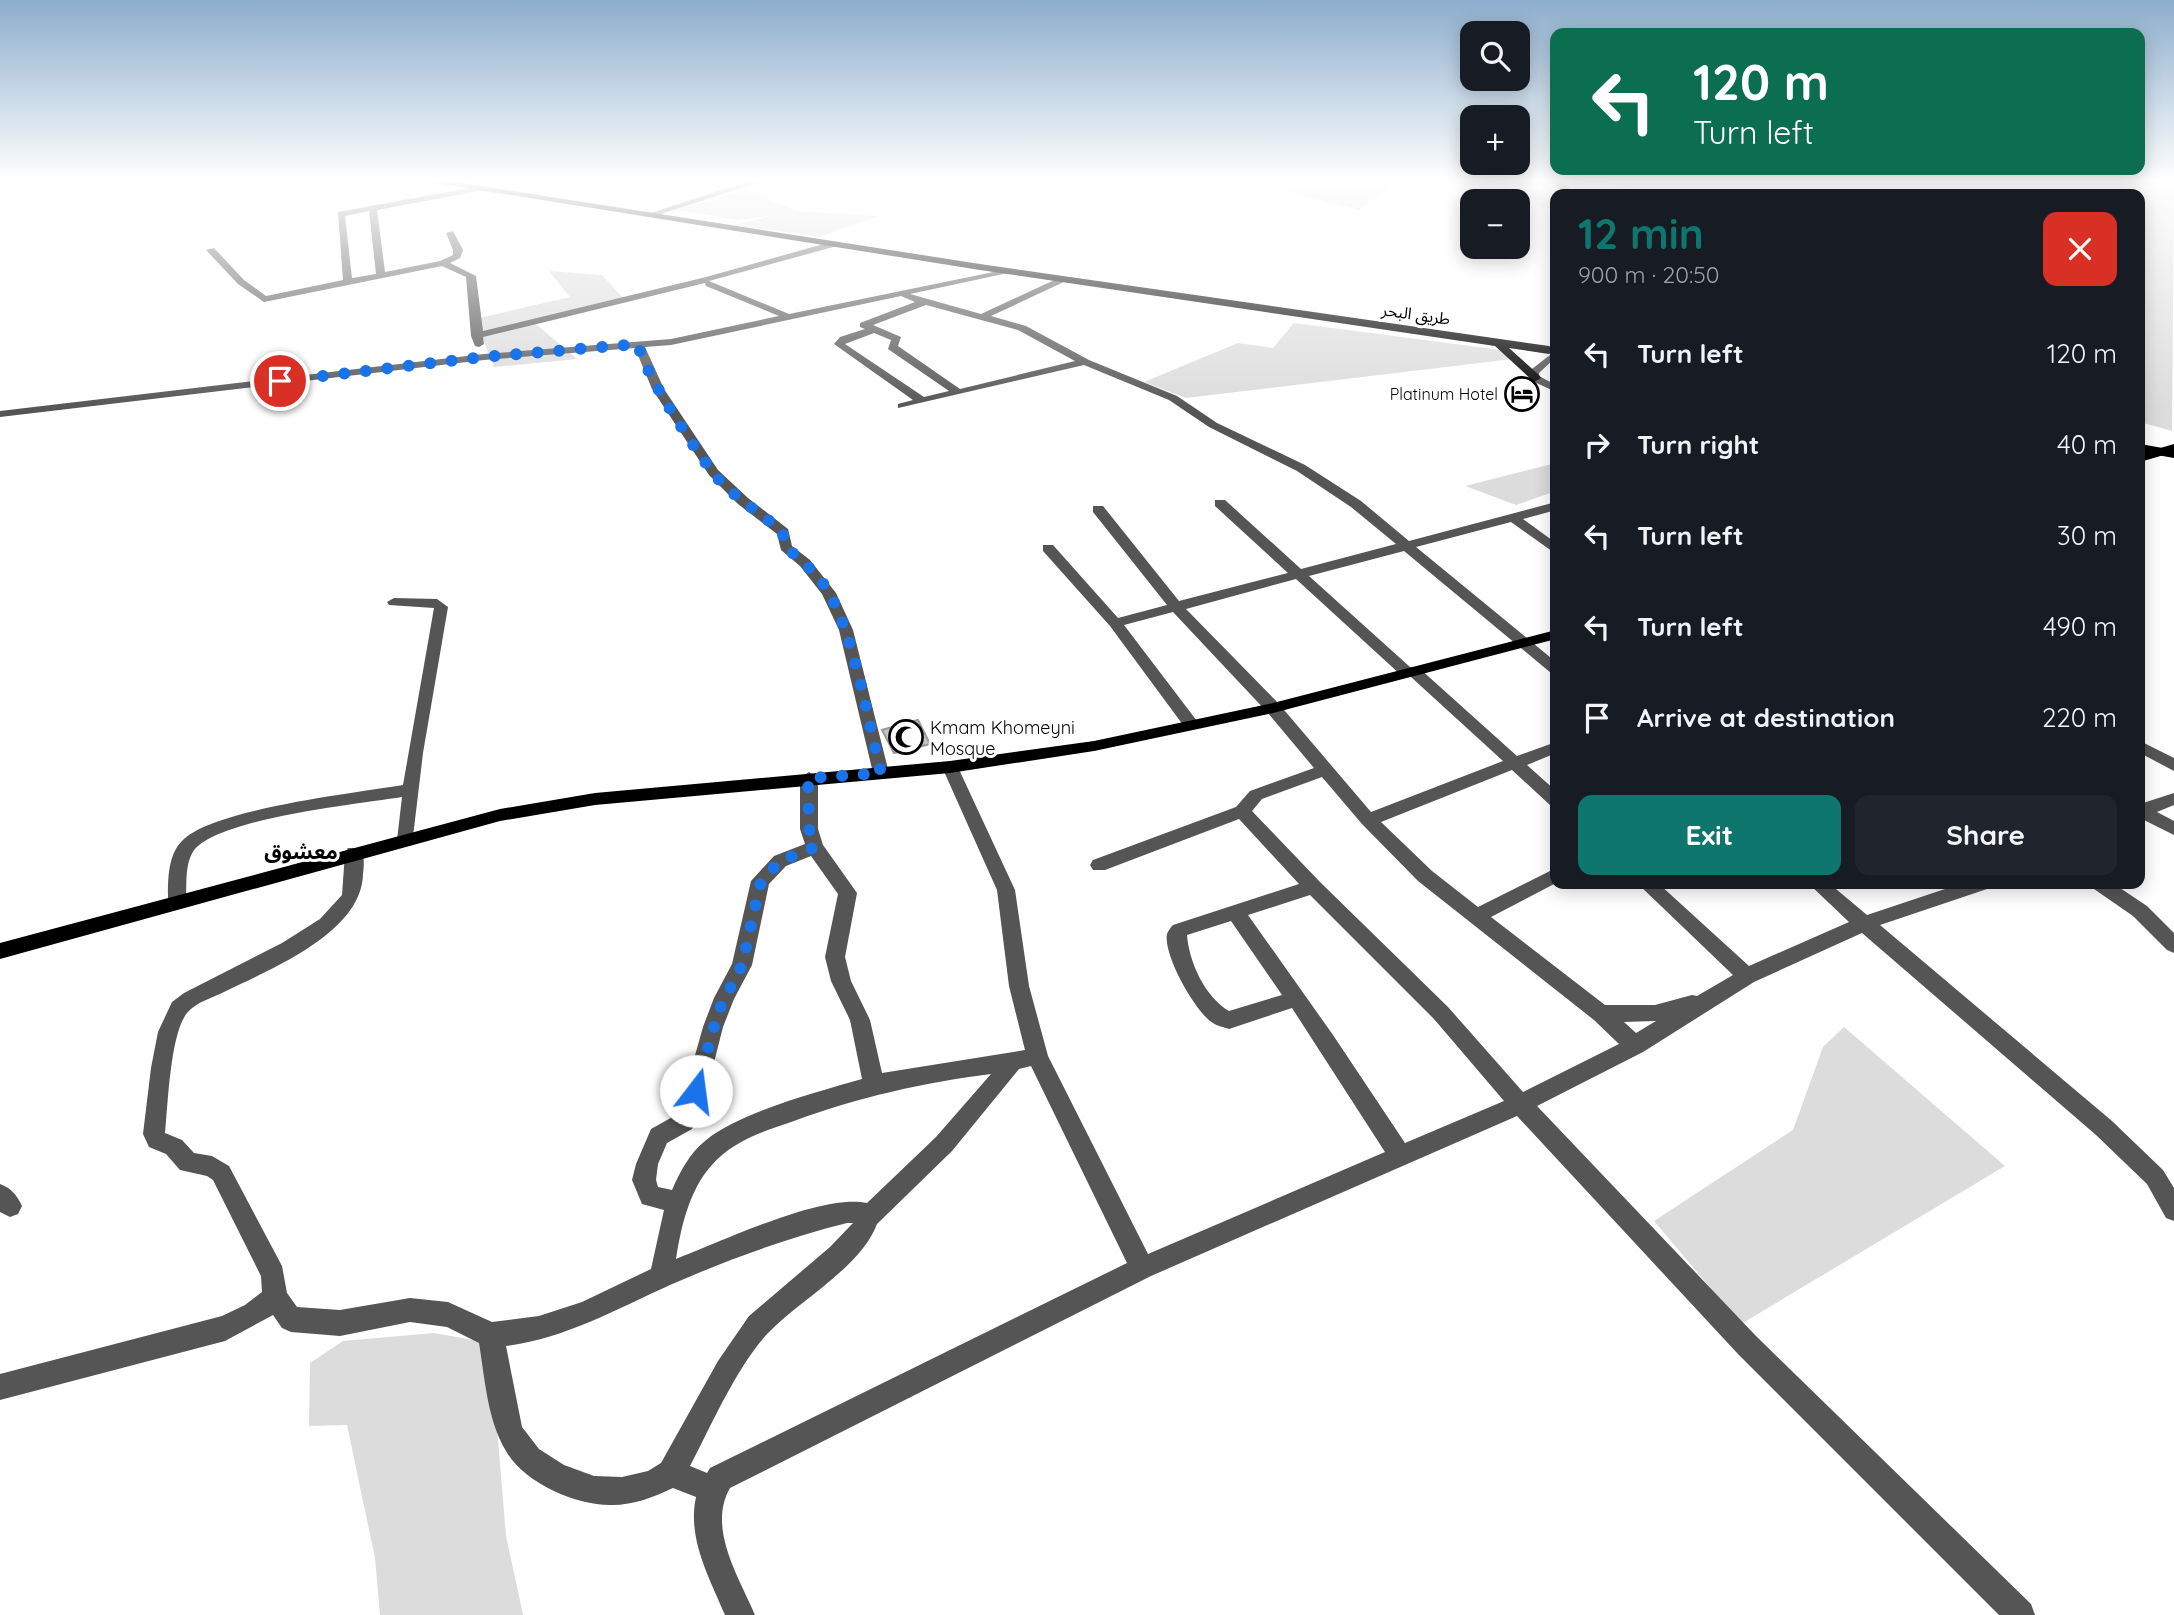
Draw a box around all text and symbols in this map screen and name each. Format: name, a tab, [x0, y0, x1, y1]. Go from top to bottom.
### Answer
map controls	[1460, 21, 1530, 259]
button: search	[1460, 21, 1530, 91]
text: 120 m	[1693, 51, 1829, 112]
icon: left	[1578, 56, 1669, 147]
button: +	[1460, 105, 1530, 175]
text: Turn left	[1693, 112, 1814, 152]
button: −	[1460, 189, 1530, 259]
text: 12 min	[1578, 207, 1704, 260]
button: close	[2043, 212, 2117, 286]
text: 900 m · 20:50	[1578, 260, 1719, 289]
street label: طريق البحر	[1379, 299, 1452, 330]
icon: left	[1578, 335, 1616, 373]
text: Turn left	[1637, 337, 1744, 370]
text: 120 m	[2047, 337, 2117, 370]
pin	[250, 351, 310, 411]
icon: arrive	[261, 362, 299, 400]
hotel icon: Platinum Hotel	[1503, 375, 1541, 413]
place label: Platinum Hotel	[1390, 384, 1498, 404]
icon: right	[1578, 426, 1616, 464]
text: Turn right	[1637, 428, 1759, 461]
text: 40 m	[2057, 428, 2117, 461]
icon: left	[1578, 517, 1616, 555]
text: Turn left	[1637, 519, 1744, 552]
text: 30 m	[2057, 519, 2117, 552]
icon: left	[1578, 608, 1616, 646]
text: Turn left	[1637, 610, 1744, 643]
text: 490 m	[2043, 610, 2117, 643]
icon: arrive	[1578, 699, 1616, 737]
text: Arrive at destination	[1637, 701, 1895, 734]
text: 220 m	[2042, 701, 2117, 734]
place label: Kmam Khomeyni Mosque	[930, 716, 1075, 760]
mosque icon: Kmam Khomeyni Mosque	[887, 718, 925, 756]
button: Exit	[1578, 795, 1841, 875]
button: Share	[1855, 795, 2117, 875]
district label: معشوق	[264, 838, 338, 864]
position arrow	[659, 1054, 733, 1128]

